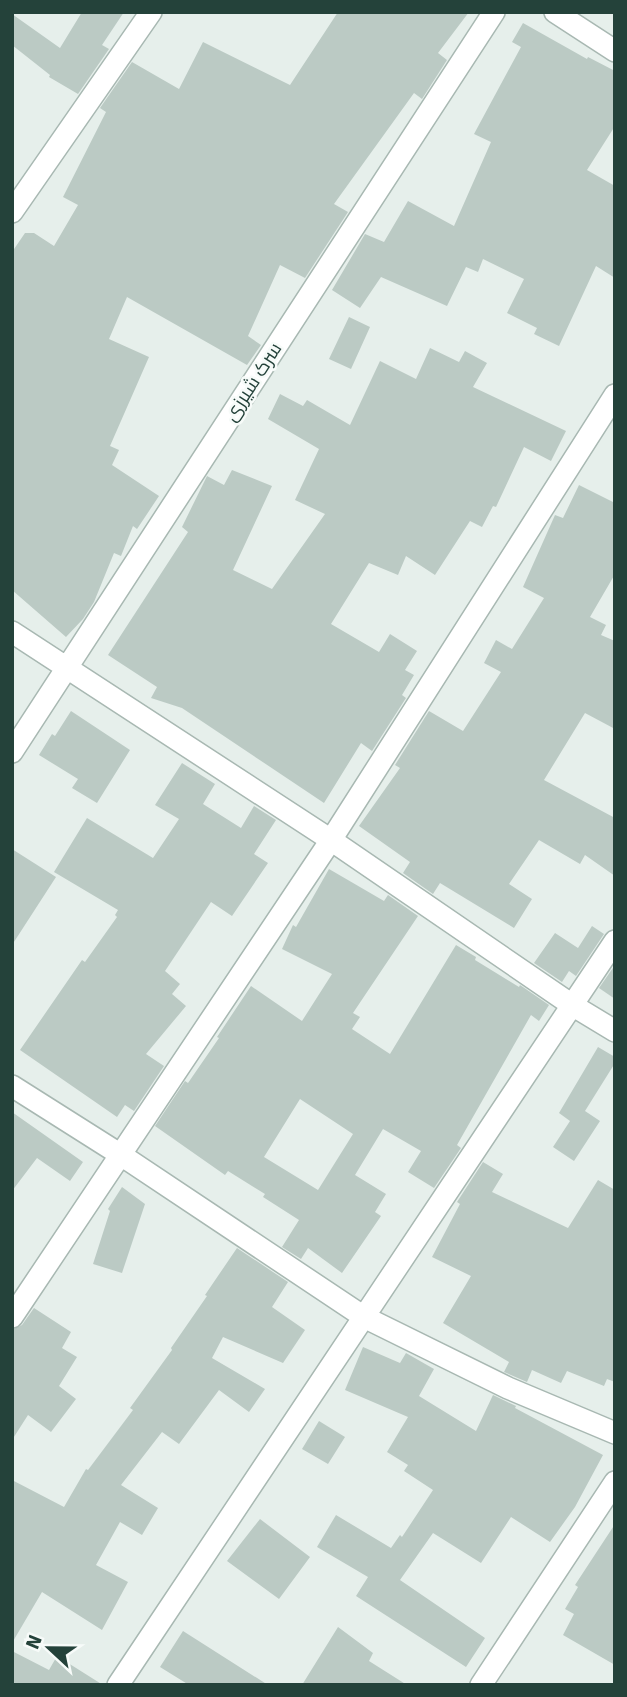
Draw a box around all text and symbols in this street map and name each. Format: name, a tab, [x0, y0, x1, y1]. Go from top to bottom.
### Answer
street label: سرک شیرزی	[219, 338, 287, 426]
north arrow	[14, 1613, 84, 1683]
text: N	[21, 1631, 48, 1653]

